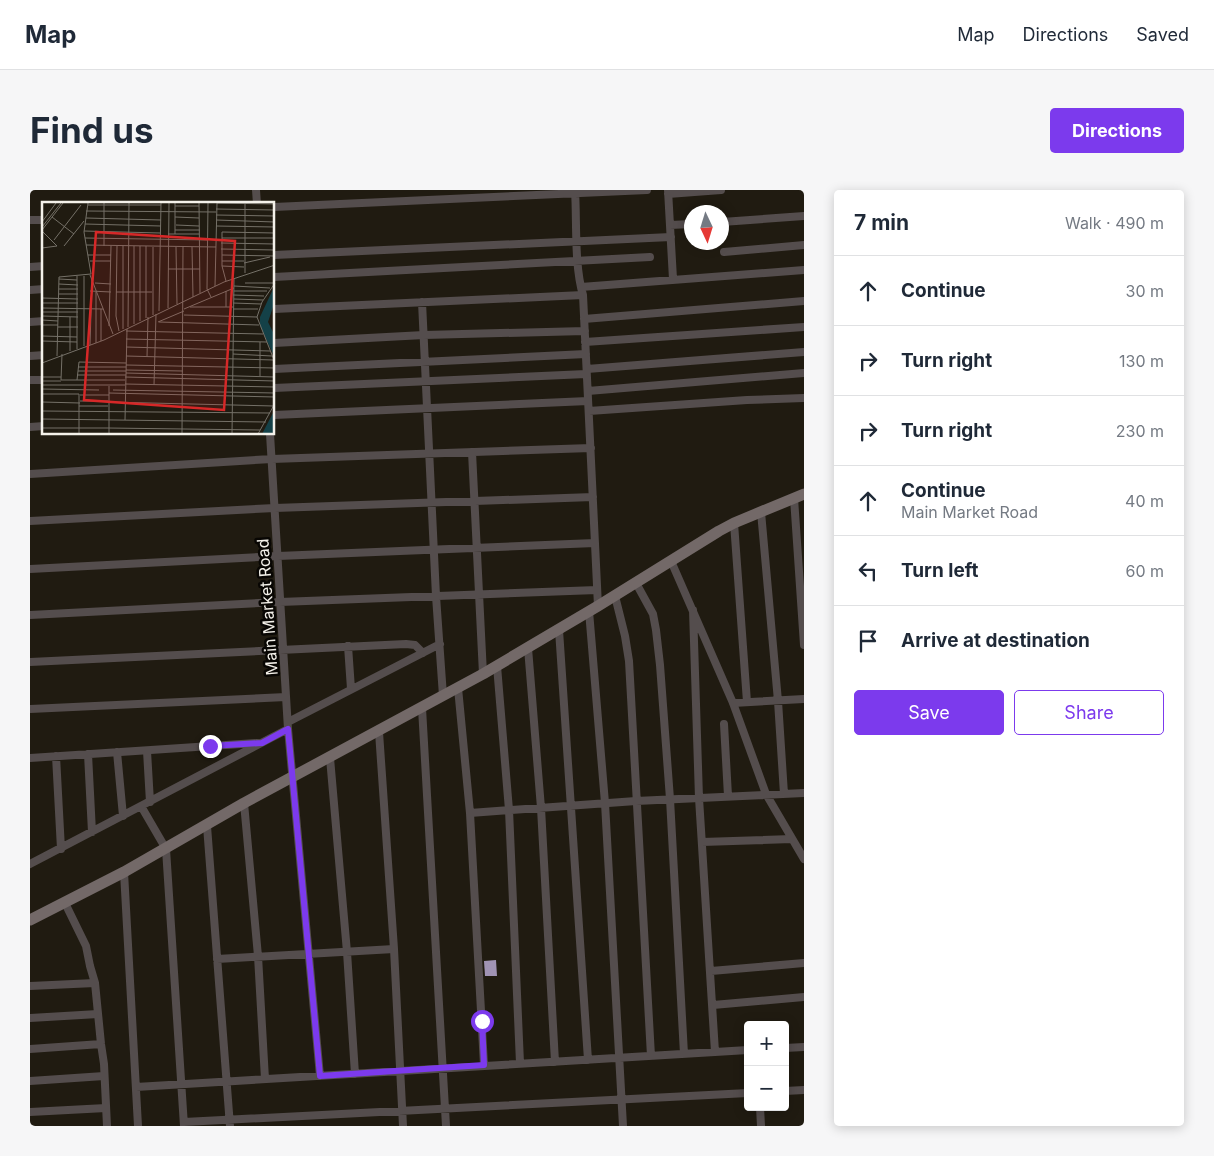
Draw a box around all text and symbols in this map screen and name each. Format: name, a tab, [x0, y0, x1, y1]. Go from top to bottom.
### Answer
text: Map	[25, 20, 76, 49]
text: Map	[957, 24, 995, 45]
text: Directions	[1023, 24, 1108, 45]
text: Saved	[1136, 24, 1189, 45]
button: Directions	[1050, 108, 1184, 153]
text: Find us	[30, 109, 154, 151]
inset map	[42, 202, 275, 435]
north arrow	[684, 205, 729, 250]
text: 7 min	[854, 210, 909, 235]
text: Walk · 490 m	[1065, 213, 1164, 233]
icon: ahead	[854, 277, 882, 305]
text: Continue	[901, 279, 986, 302]
text: 30 m	[1126, 281, 1164, 301]
icon: right	[854, 347, 882, 375]
text: Turn right	[901, 349, 992, 372]
text: 130 m	[1119, 351, 1164, 371]
icon: right	[854, 417, 882, 445]
text: Turn right	[901, 419, 992, 442]
text: 230 m	[1116, 421, 1164, 441]
text: Continue	[901, 479, 986, 502]
icon: ahead	[854, 487, 882, 515]
text: 40 m	[1125, 491, 1164, 511]
text: Main Market Road	[901, 502, 1038, 522]
street label: Main Market Road	[252, 538, 282, 676]
icon: left	[854, 557, 882, 585]
text: Turn left	[901, 559, 979, 582]
text: 60 m	[1125, 561, 1164, 581]
icon: arrive	[854, 627, 882, 655]
text: Arrive at destination	[901, 629, 1090, 652]
button: Save	[854, 690, 1004, 735]
button: Share	[1014, 690, 1164, 735]
route end	[199, 735, 222, 758]
route start	[471, 1010, 494, 1033]
map controls	[744, 1021, 789, 1111]
button: +	[744, 1021, 789, 1066]
button: −	[744, 1066, 789, 1111]

